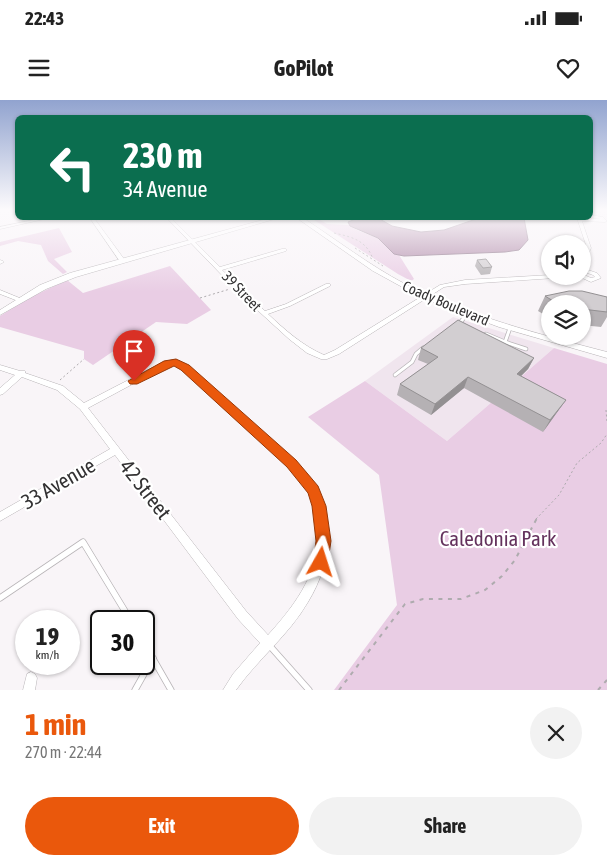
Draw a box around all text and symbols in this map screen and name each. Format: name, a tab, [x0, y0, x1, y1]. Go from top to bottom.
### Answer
text: 22:43	[25, 7, 64, 29]
icon: menu	[25, 54, 53, 82]
icon: heart	[554, 54, 582, 82]
text: GoPilot	[274, 55, 333, 81]
icon: left	[40, 135, 105, 200]
text: 230 m	[123, 135, 202, 175]
text: 34 Avenue	[123, 176, 208, 202]
map controls	[541, 235, 591, 345]
button: sound	[541, 235, 591, 285]
street label: 39 Street	[219, 267, 265, 315]
street label: Coady Boulevard	[400, 277, 492, 329]
button: layers	[541, 295, 591, 345]
pin	[113, 330, 155, 381]
icon: arrive	[120, 337, 148, 365]
street label: 33 Avenue	[17, 452, 99, 514]
street label: 42 Street	[115, 455, 177, 523]
park label: Caledonia Park	[440, 526, 556, 550]
position arrow	[294, 535, 346, 587]
speed limit sign: 30	[90, 610, 155, 675]
text: 19	[36, 622, 59, 650]
text: km/h	[36, 648, 59, 662]
text: 1 min	[25, 707, 86, 741]
button: close	[530, 707, 582, 759]
text: 270 m · 22:44	[25, 743, 102, 761]
button: Exit	[25, 797, 299, 855]
button: Share	[309, 797, 582, 855]

